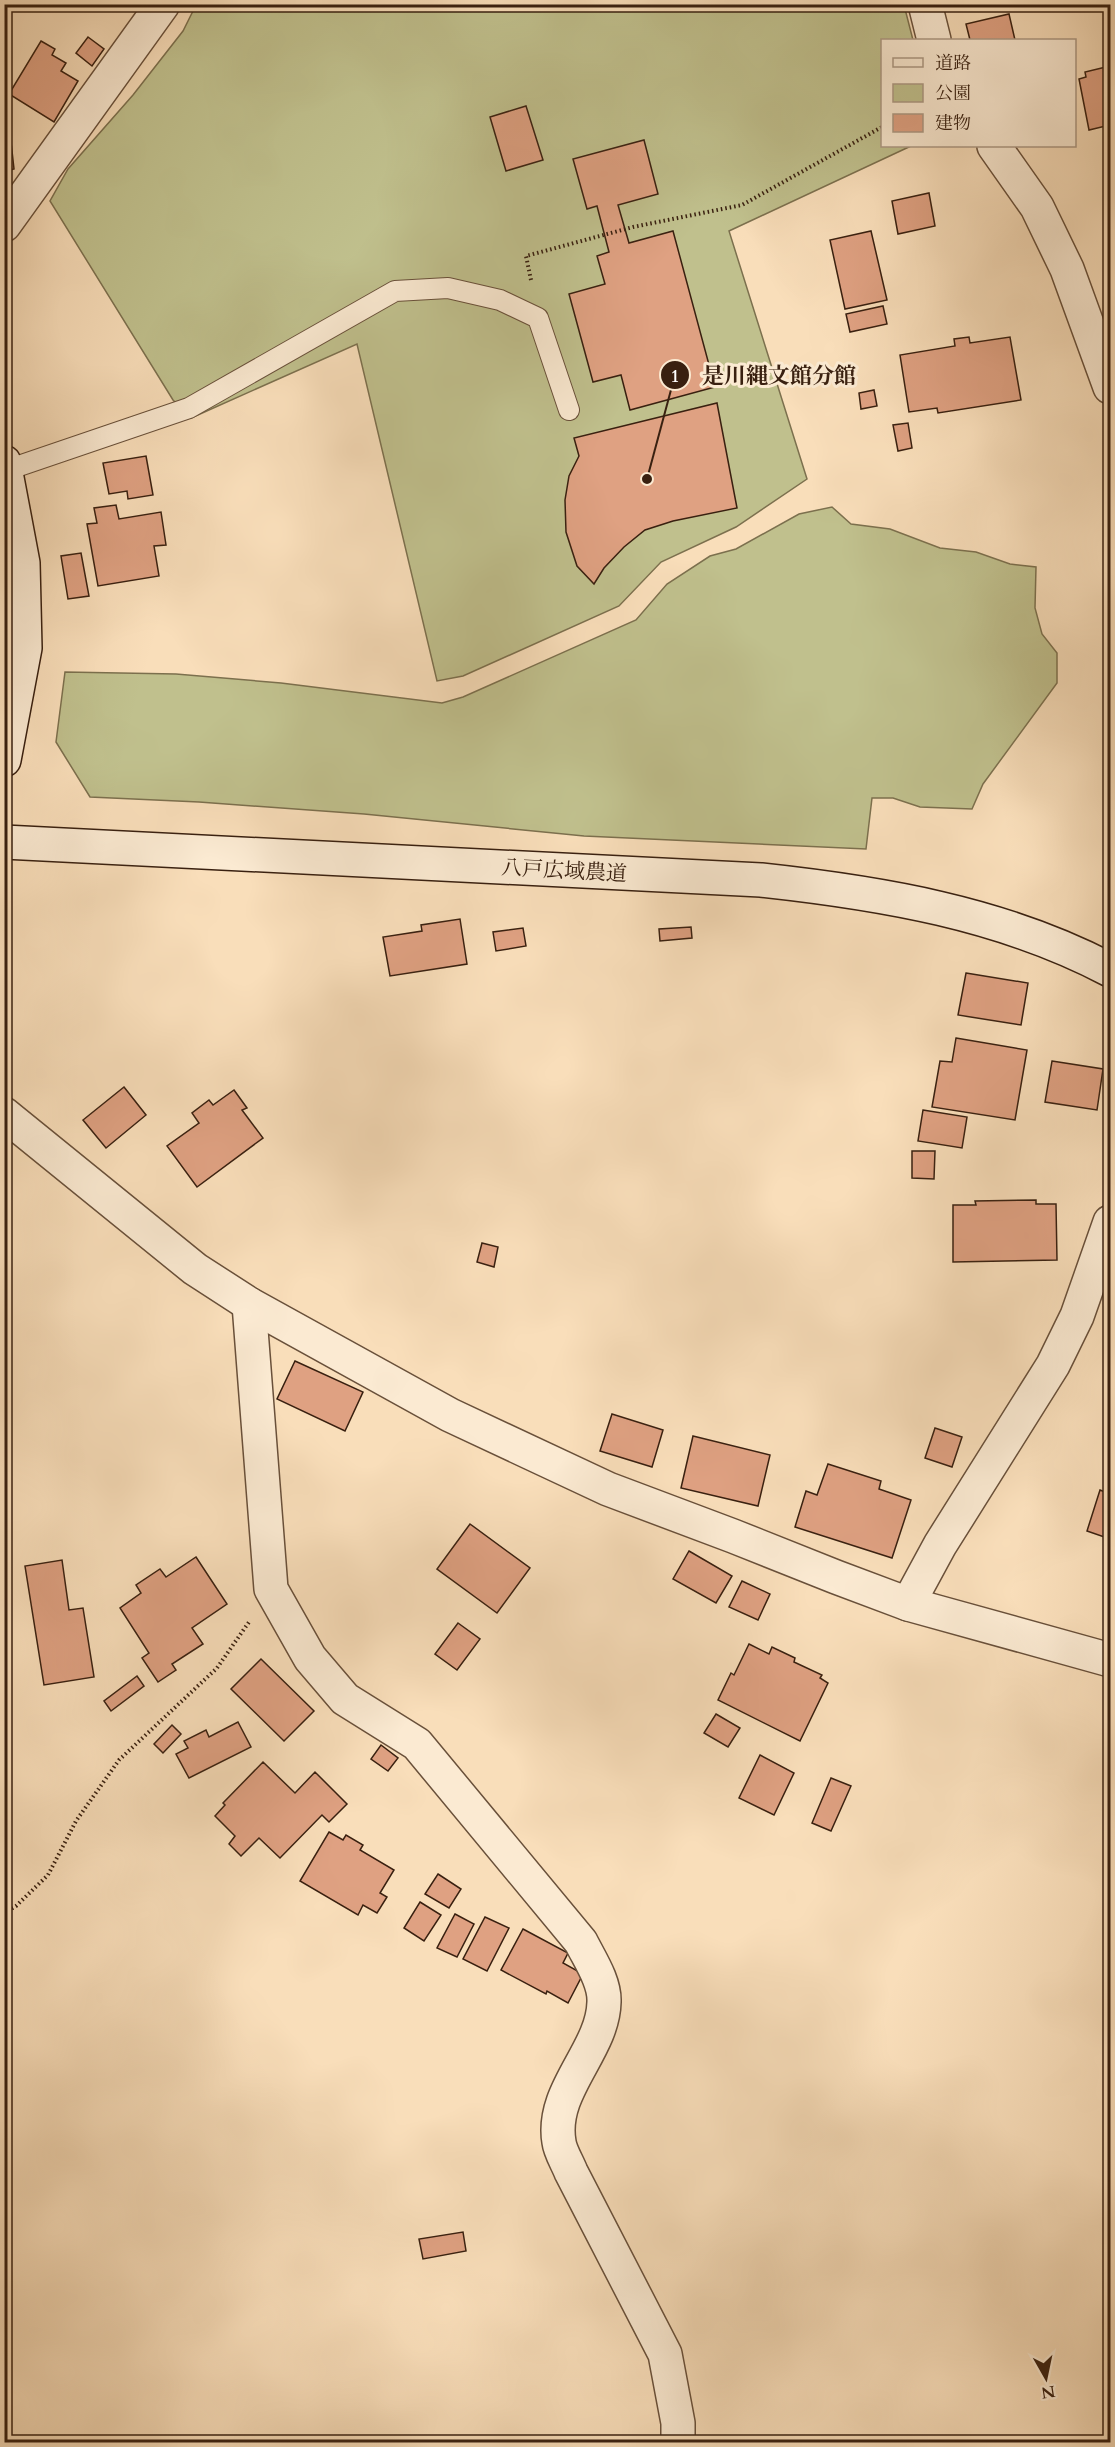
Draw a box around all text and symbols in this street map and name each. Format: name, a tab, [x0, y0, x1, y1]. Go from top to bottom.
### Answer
legend	[881, 39, 1076, 147]
text: 道路	[935, 51, 971, 76]
text: 公園	[935, 81, 971, 106]
text: 建物	[935, 111, 971, 136]
callout: 是川縄文館分館	[660, 355, 868, 395]
text: 是川縄文館分館	[702, 361, 856, 391]
text: 1	[670, 364, 680, 389]
street label: 八戸広域農道	[500, 853, 628, 889]
north arrow	[1016, 2348, 1076, 2408]
text: N	[1040, 2380, 1057, 2404]

